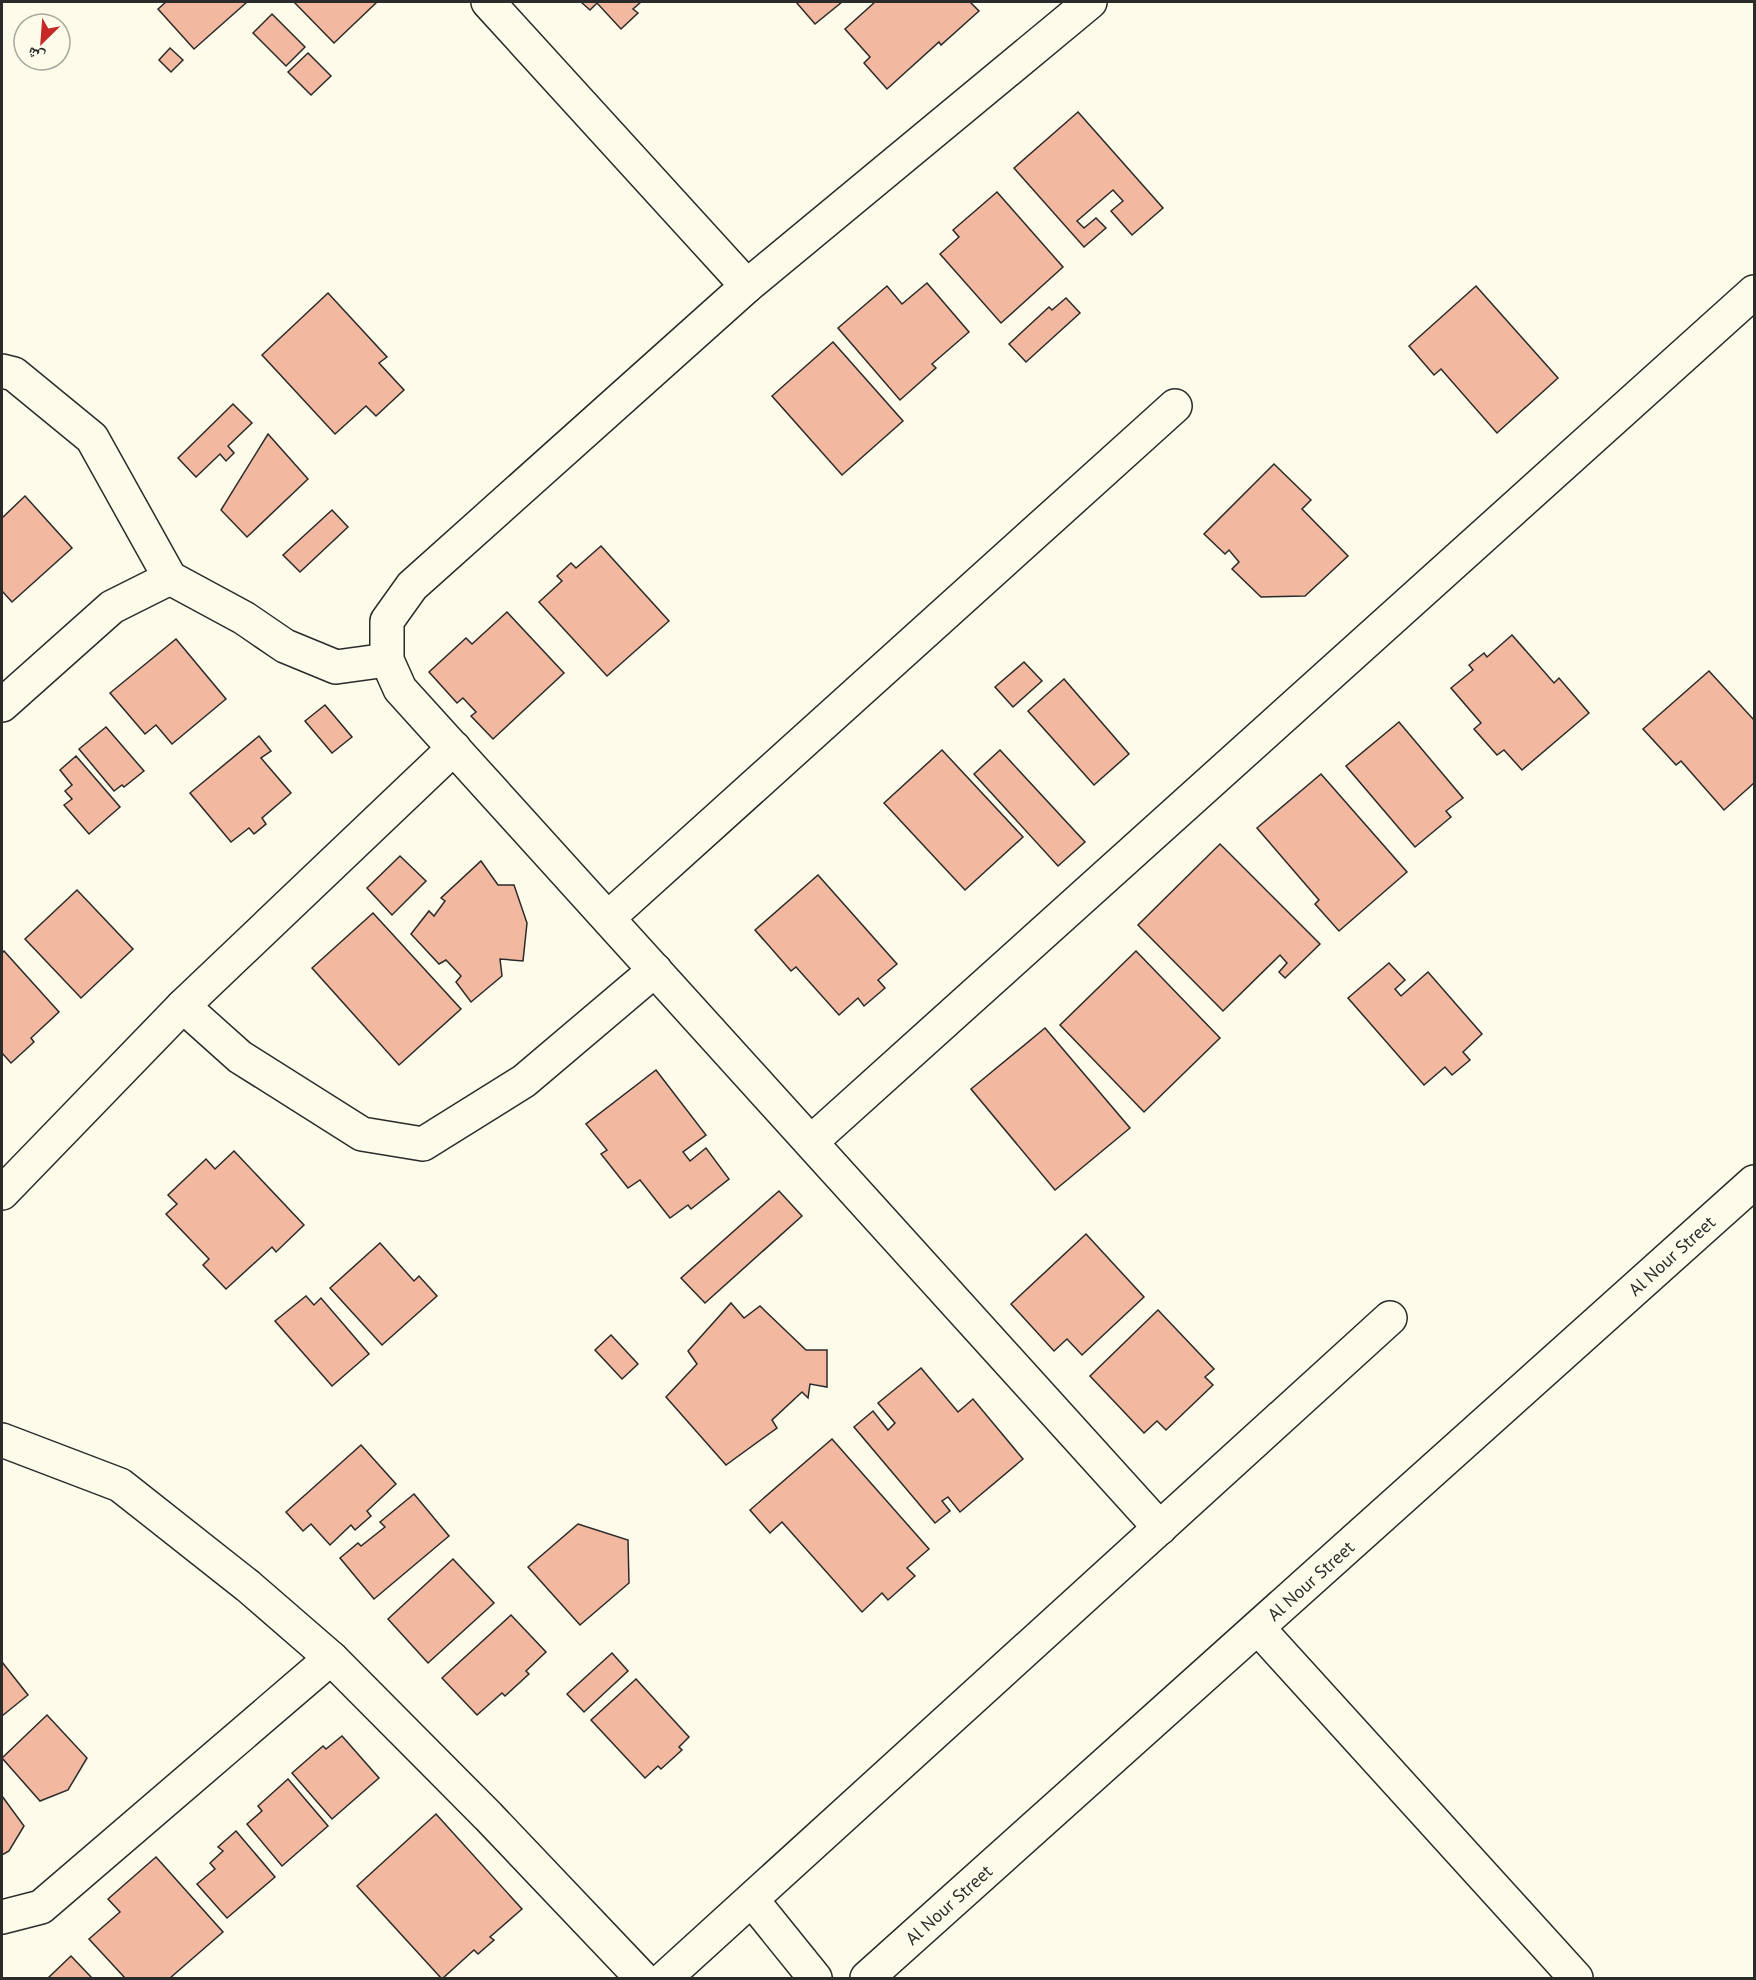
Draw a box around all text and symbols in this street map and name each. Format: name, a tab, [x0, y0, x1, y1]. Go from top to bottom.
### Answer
north arrow	[12, 12, 72, 72]
text: ش	[24, 43, 48, 68]
street label: Al Nour Street	[1623, 1211, 1720, 1301]
street label: Al Nour Street	[1262, 1536, 1359, 1626]
street label: Al Nour Street	[900, 1860, 997, 1950]

